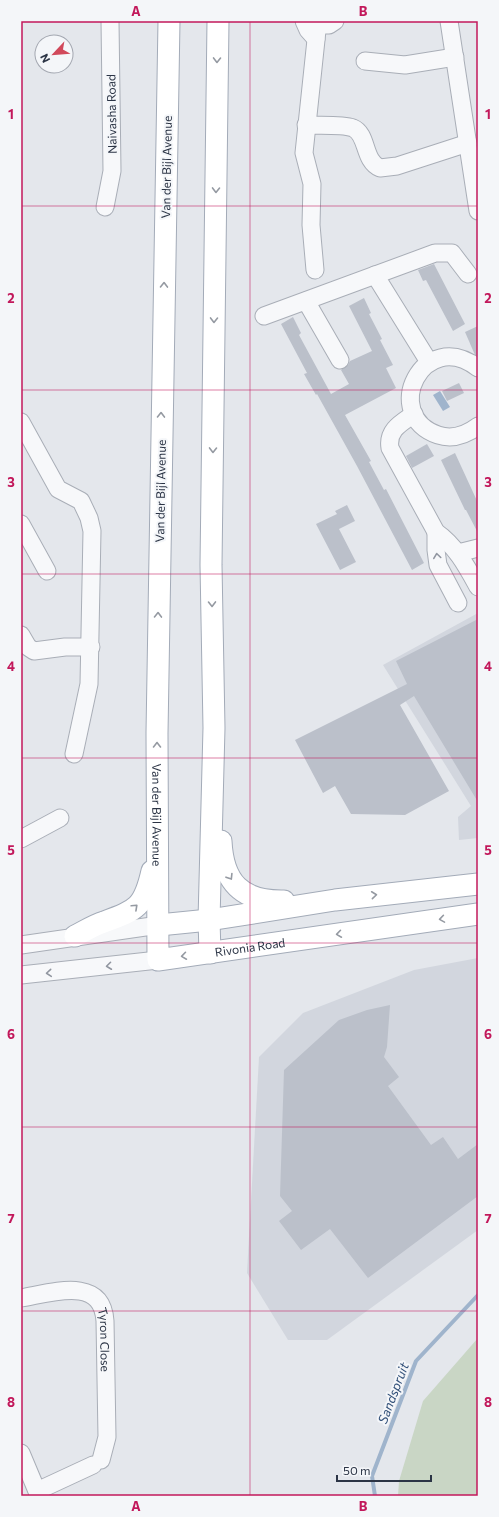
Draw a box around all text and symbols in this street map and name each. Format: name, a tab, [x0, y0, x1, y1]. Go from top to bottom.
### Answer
text: A	[131, 3, 141, 19]
text: B	[359, 3, 368, 19]
north arrow	[34, 34, 74, 74]
text: N	[37, 52, 52, 65]
one-way arrow	[213, 57, 221, 63]
street label: Naivasha Road	[103, 74, 119, 154]
text: 1	[8, 106, 14, 122]
text: 1	[485, 106, 491, 122]
street label: Van der Bijl Avenue	[158, 116, 174, 218]
one-way arrow	[212, 187, 220, 193]
one-way arrow	[160, 282, 168, 288]
text: 2	[7, 290, 15, 306]
text: 2	[484, 290, 492, 306]
one-way arrow	[210, 317, 218, 323]
one-way arrow	[157, 412, 165, 418]
street label: Van der Bijl Avenue	[152, 440, 168, 542]
one-way arrow	[209, 447, 217, 453]
text: 3	[7, 474, 15, 490]
text: 3	[484, 474, 492, 490]
one-way arrow	[433, 553, 442, 559]
one-way arrow	[208, 601, 216, 607]
one-way arrow	[154, 612, 162, 618]
text: 4	[7, 658, 15, 674]
text: 4	[484, 658, 492, 674]
one-way arrow	[153, 742, 161, 748]
street label: Van der Bijl Avenue	[150, 763, 165, 866]
text: 5	[7, 842, 15, 858]
text: 5	[484, 842, 492, 858]
one-way arrow	[225, 873, 233, 880]
one-way arrow	[371, 891, 377, 900]
one-way arrow	[130, 904, 138, 912]
one-way arrow	[438, 914, 445, 923]
one-way arrow	[336, 929, 342, 938]
street label: Rivonia Road	[214, 935, 286, 959]
one-way arrow	[181, 951, 187, 960]
one-way arrow	[106, 961, 112, 970]
one-way arrow	[46, 968, 52, 977]
text: 6	[7, 1026, 15, 1042]
text: 6	[484, 1026, 492, 1042]
text: 7	[7, 1210, 15, 1226]
text: 7	[484, 1210, 492, 1226]
street label: Tyron Close	[96, 1306, 113, 1372]
water label: Sandspruit	[374, 1360, 412, 1426]
text: 8	[7, 1394, 15, 1410]
text: 8	[484, 1394, 492, 1410]
scale bar	[337, 1457, 431, 1483]
text: 50 m	[343, 1463, 371, 1477]
text: A	[131, 1498, 141, 1514]
text: B	[359, 1498, 368, 1514]

